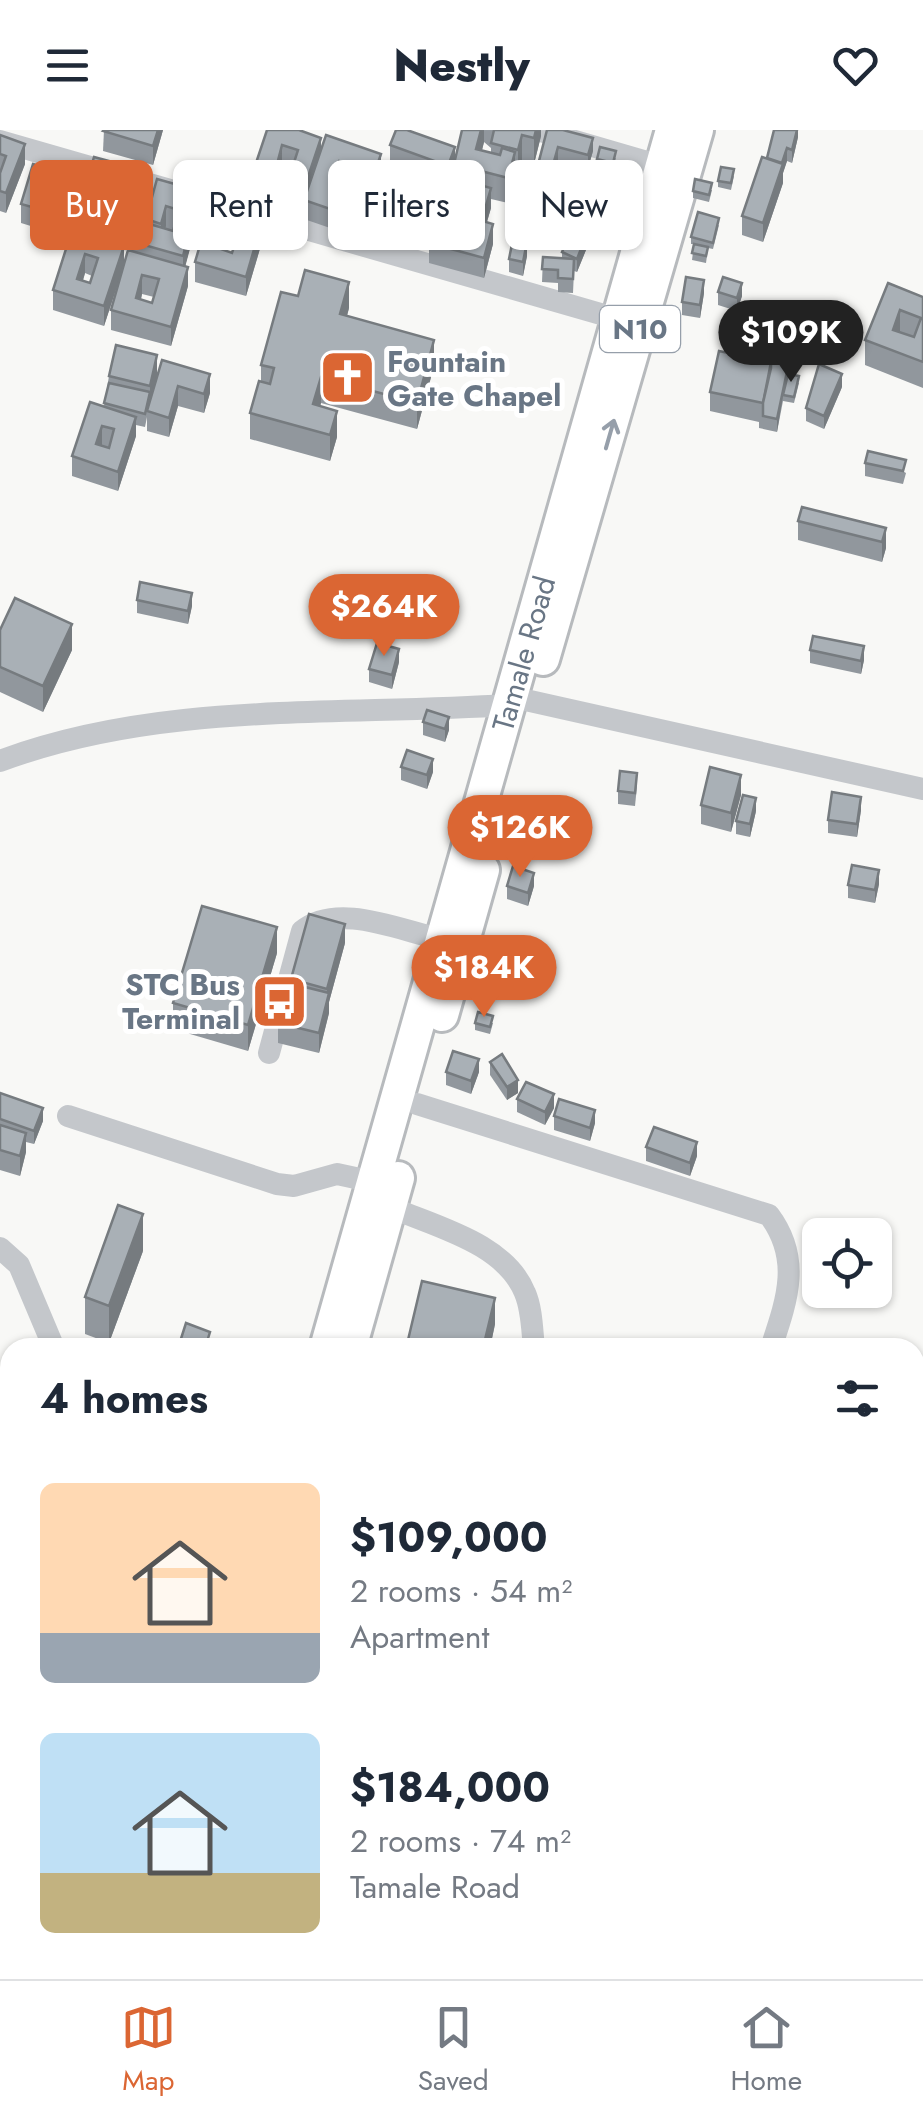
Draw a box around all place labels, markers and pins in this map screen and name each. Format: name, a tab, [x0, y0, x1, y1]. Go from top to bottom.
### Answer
pin: $109K	[721, 300, 861, 385]
place label: Fountain Gate Chapel	[387, 340, 561, 417]
church icon: Fountain Gate Chapel	[318, 348, 378, 408]
pin: $264K	[314, 574, 454, 659]
pin: $126K	[450, 795, 590, 880]
pin: $184K	[414, 935, 554, 1020]
place label: STC Bus Terminal	[122, 963, 240, 1040]
bus stop icon: STC Bus Terminal	[249, 971, 309, 1031]

